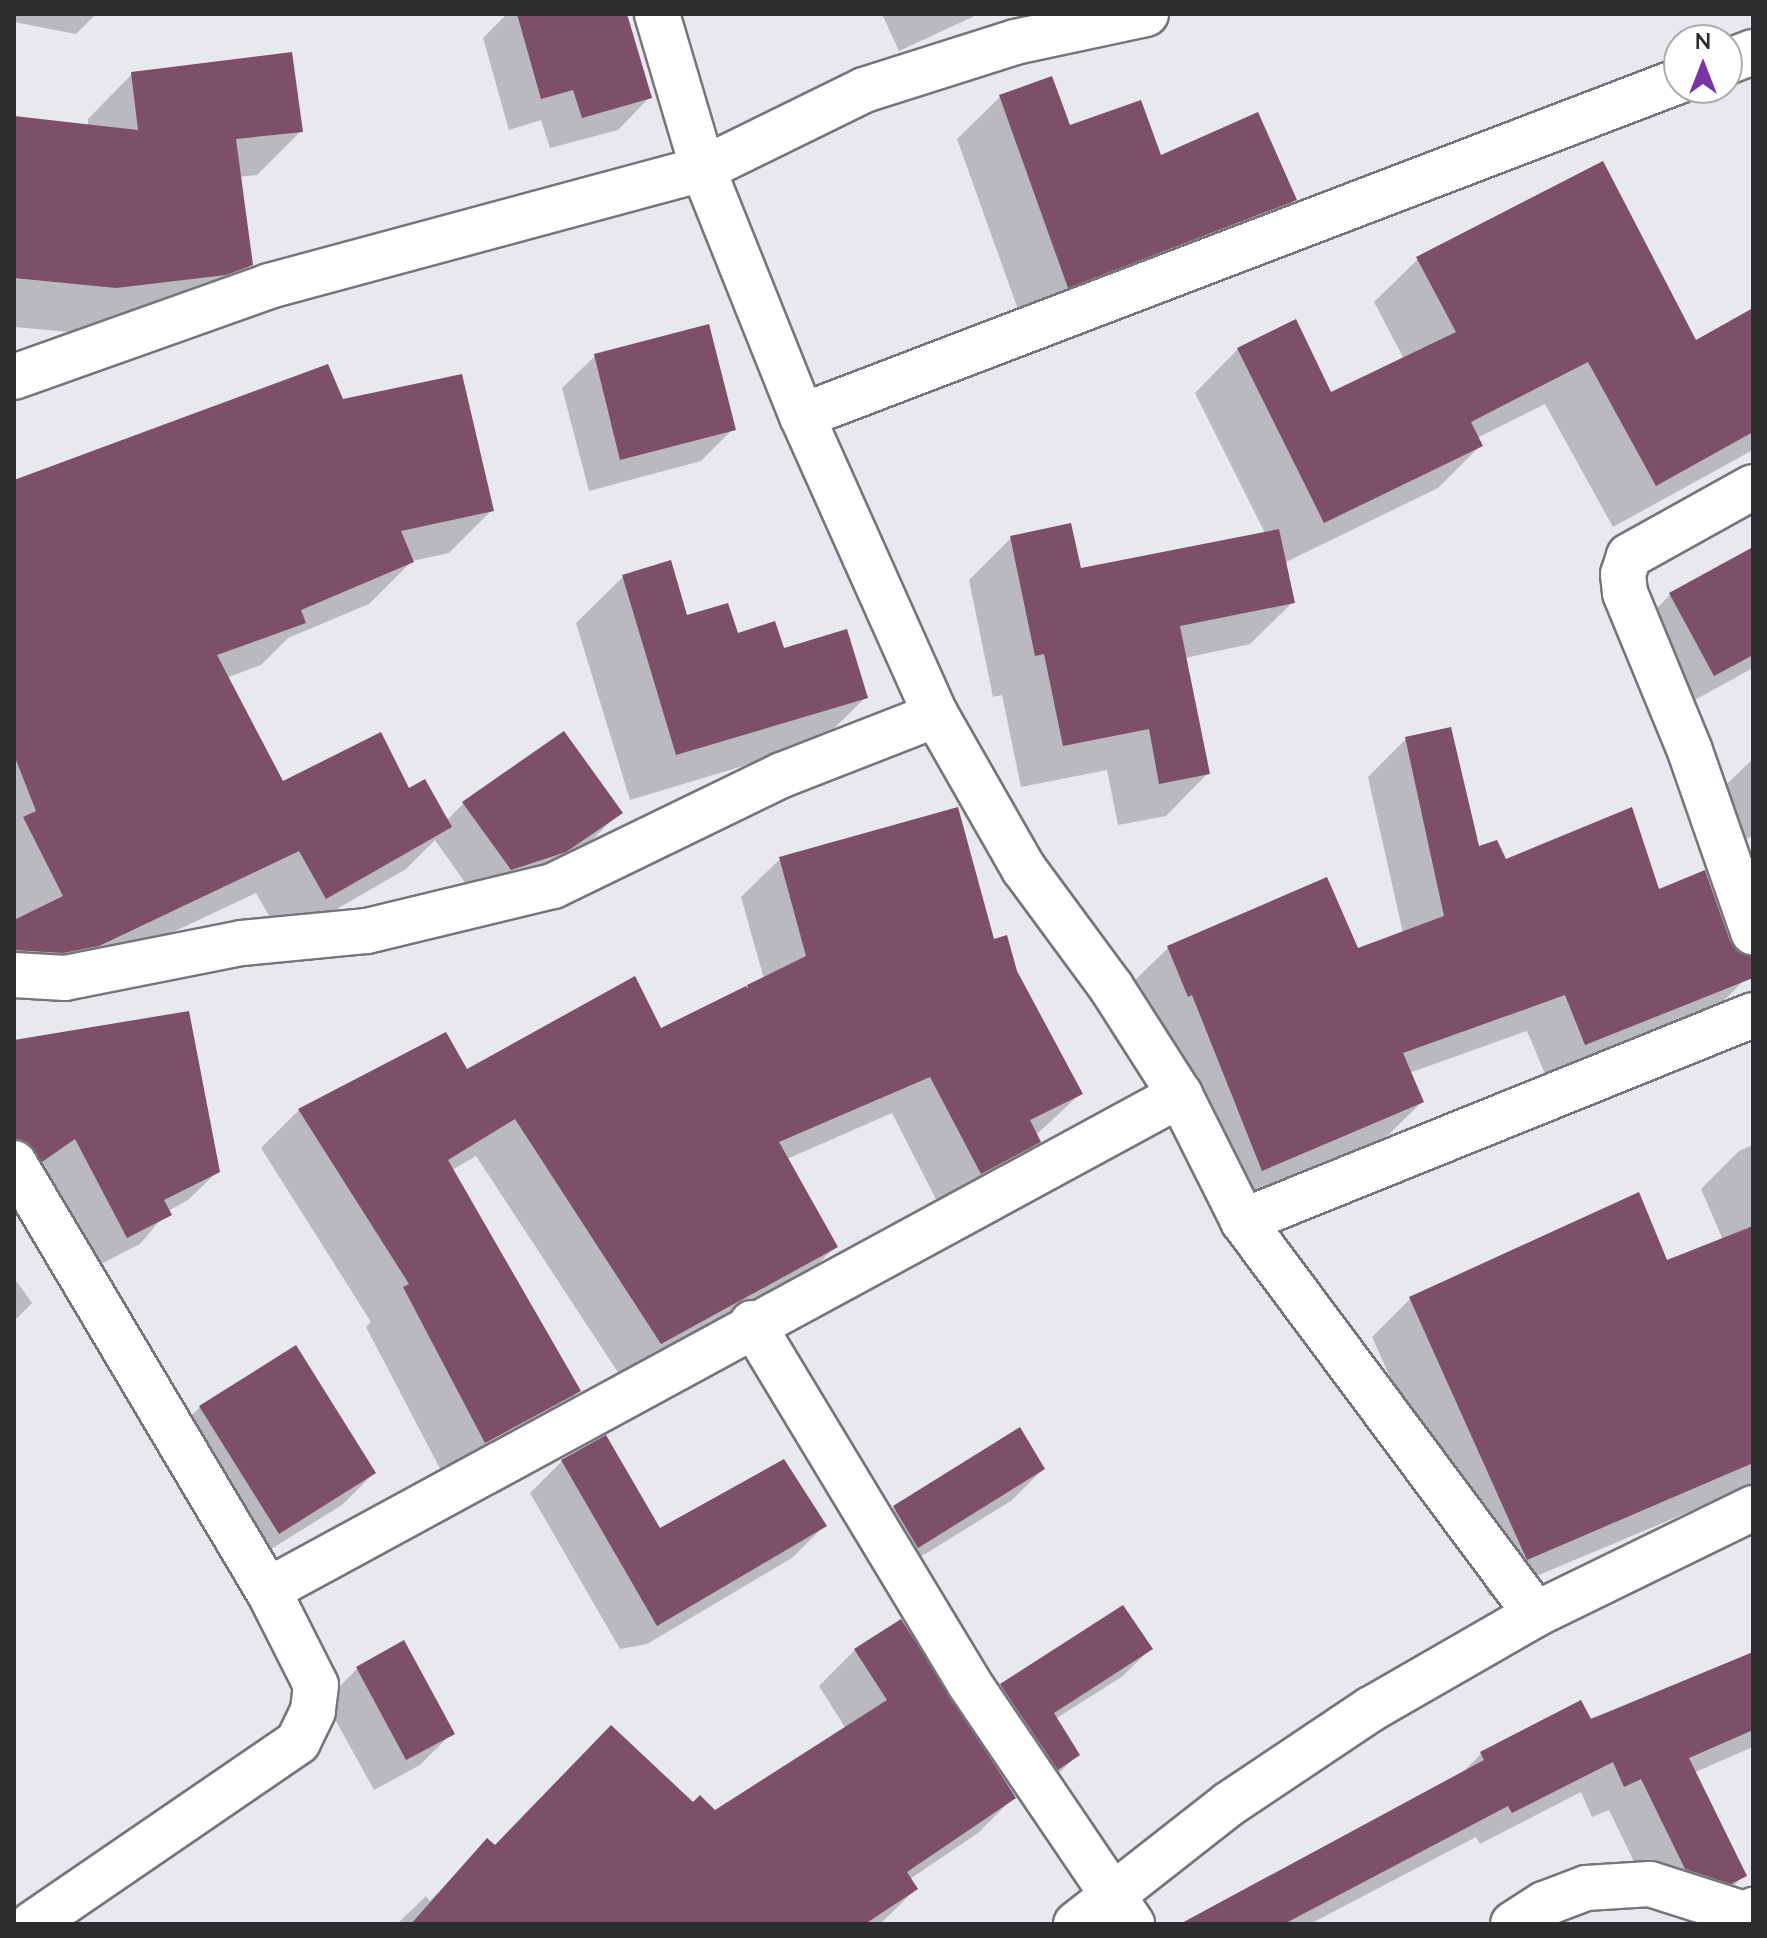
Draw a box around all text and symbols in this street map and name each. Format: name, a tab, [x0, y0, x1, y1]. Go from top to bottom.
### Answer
north arrow	[1663, 24, 1743, 104]
text: N	[1695, 27, 1711, 57]

